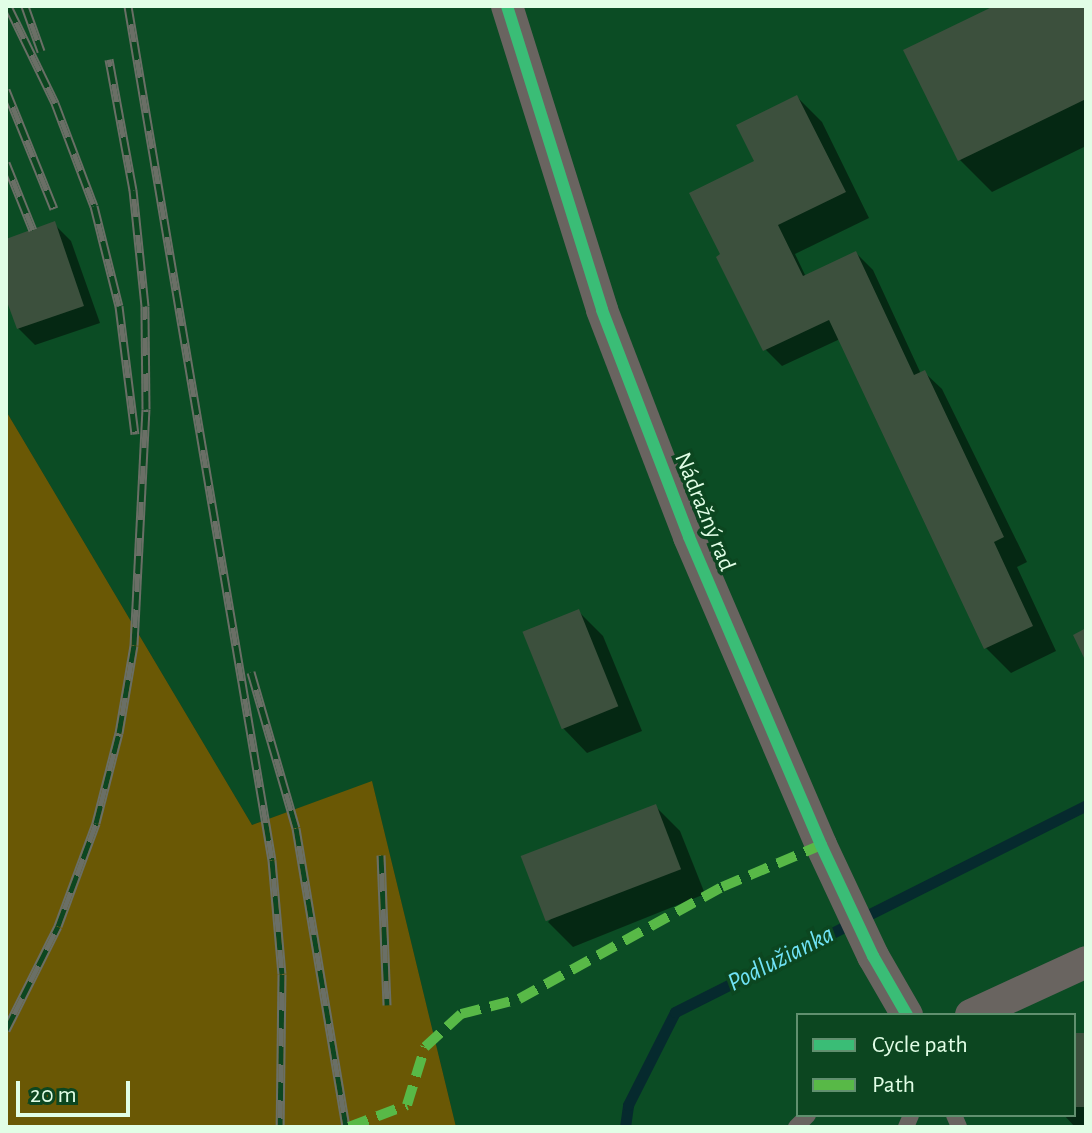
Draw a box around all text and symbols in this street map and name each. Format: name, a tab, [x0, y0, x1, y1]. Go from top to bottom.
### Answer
street label: Nádražný rad	[667, 448, 741, 576]
water label: Podlužianka	[722, 919, 840, 999]
legend	[796, 1013, 1076, 1117]
text: Cycle path	[872, 1033, 968, 1057]
scale bar	[20, 1065, 134, 1115]
text: Path	[872, 1073, 915, 1097]
text: 20 m	[30, 1083, 77, 1107]

